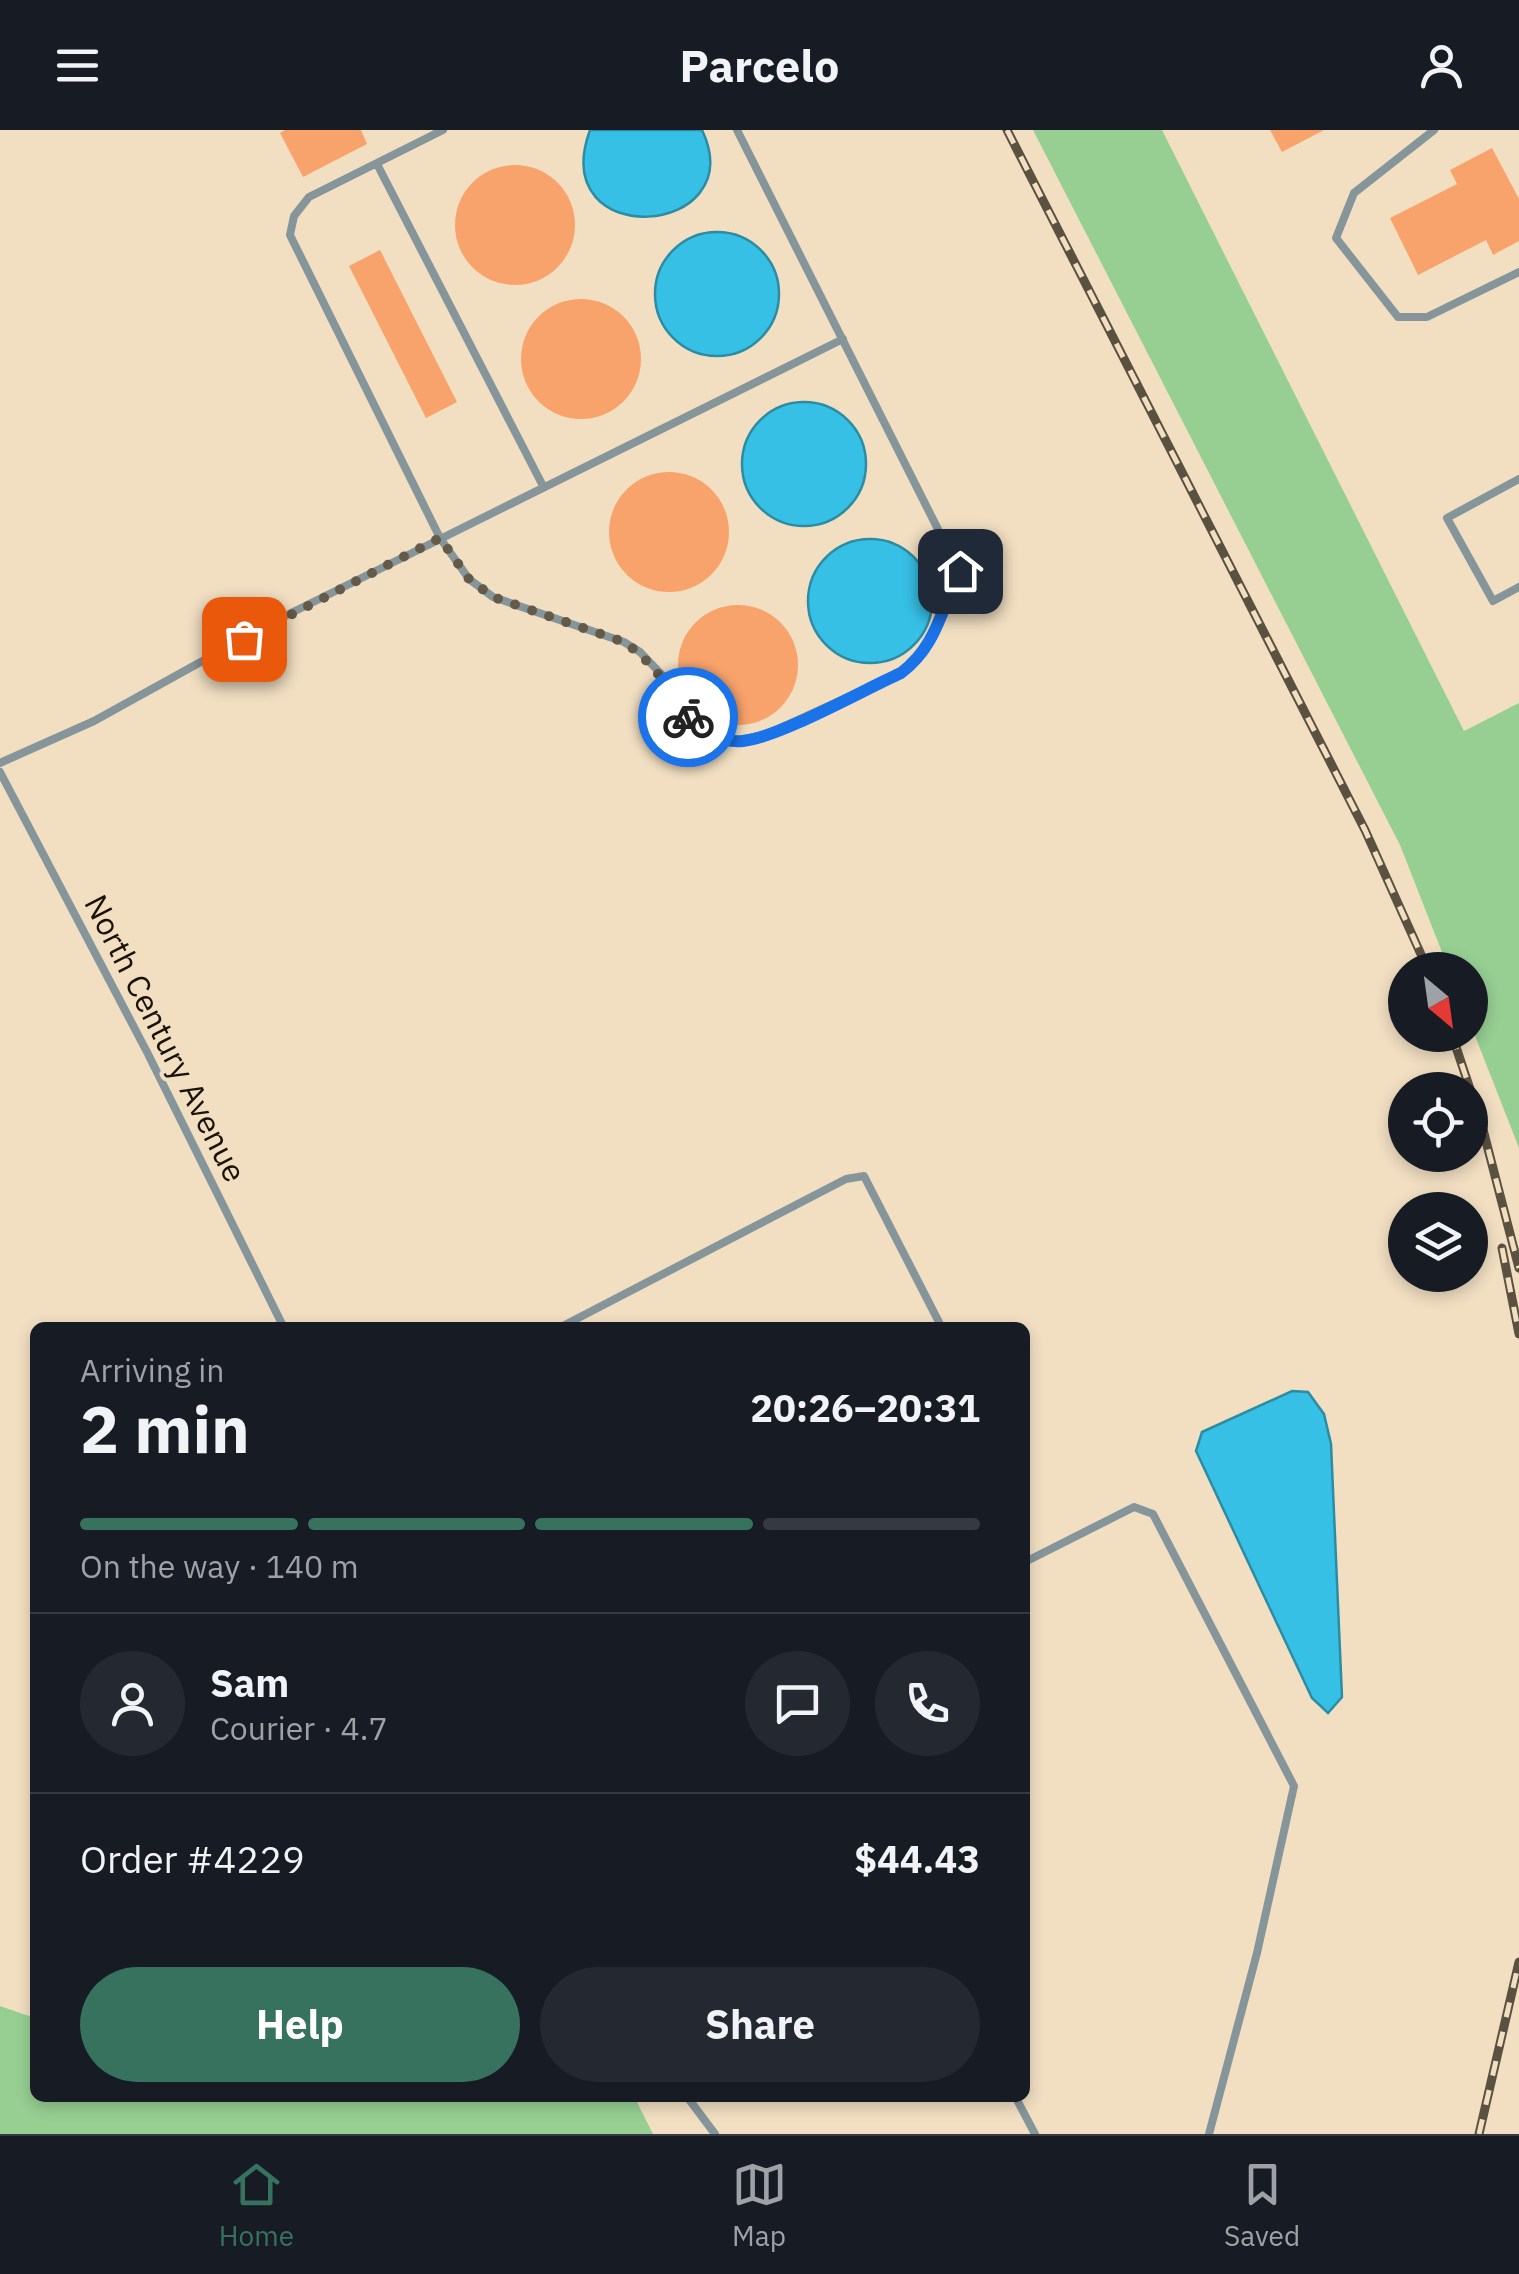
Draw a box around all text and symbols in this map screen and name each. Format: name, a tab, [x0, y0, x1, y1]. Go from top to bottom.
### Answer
text: Parcelo	[680, 36, 839, 94]
icon: menu	[50, 38, 105, 93]
icon: person	[1414, 38, 1469, 93]
pin	[918, 529, 1003, 614]
icon: home	[933, 544, 988, 599]
pin	[202, 597, 287, 682]
icon: bag	[217, 612, 272, 667]
courier	[638, 667, 738, 767]
icon: bike	[661, 690, 716, 745]
street label: North Century Avenue	[75, 887, 257, 1189]
north arrow	[1388, 952, 1488, 1052]
map controls	[1388, 952, 1488, 1292]
button: locate	[1388, 1072, 1488, 1172]
button: layers	[1388, 1192, 1488, 1292]
text: Arriving in	[80, 1349, 225, 1391]
text: 20:26–20:31	[750, 1383, 980, 1432]
text: 2 min	[80, 1386, 250, 1471]
text: On the way · 140 m	[80, 1545, 359, 1587]
button: person	[80, 1651, 185, 1756]
button: chat	[745, 1651, 850, 1756]
button: phone	[875, 1651, 980, 1756]
text: Sam	[210, 1658, 289, 1707]
text: Courier · 4.7	[210, 1707, 388, 1749]
text: Order #4229	[80, 1834, 305, 1883]
text: $44.43	[854, 1834, 980, 1883]
button: Help	[80, 1967, 520, 2082]
button: Share	[540, 1967, 980, 2082]
tab: Home	[219, 2157, 294, 2254]
tab: Map	[732, 2157, 787, 2254]
tab: Saved	[1224, 2157, 1300, 2254]

